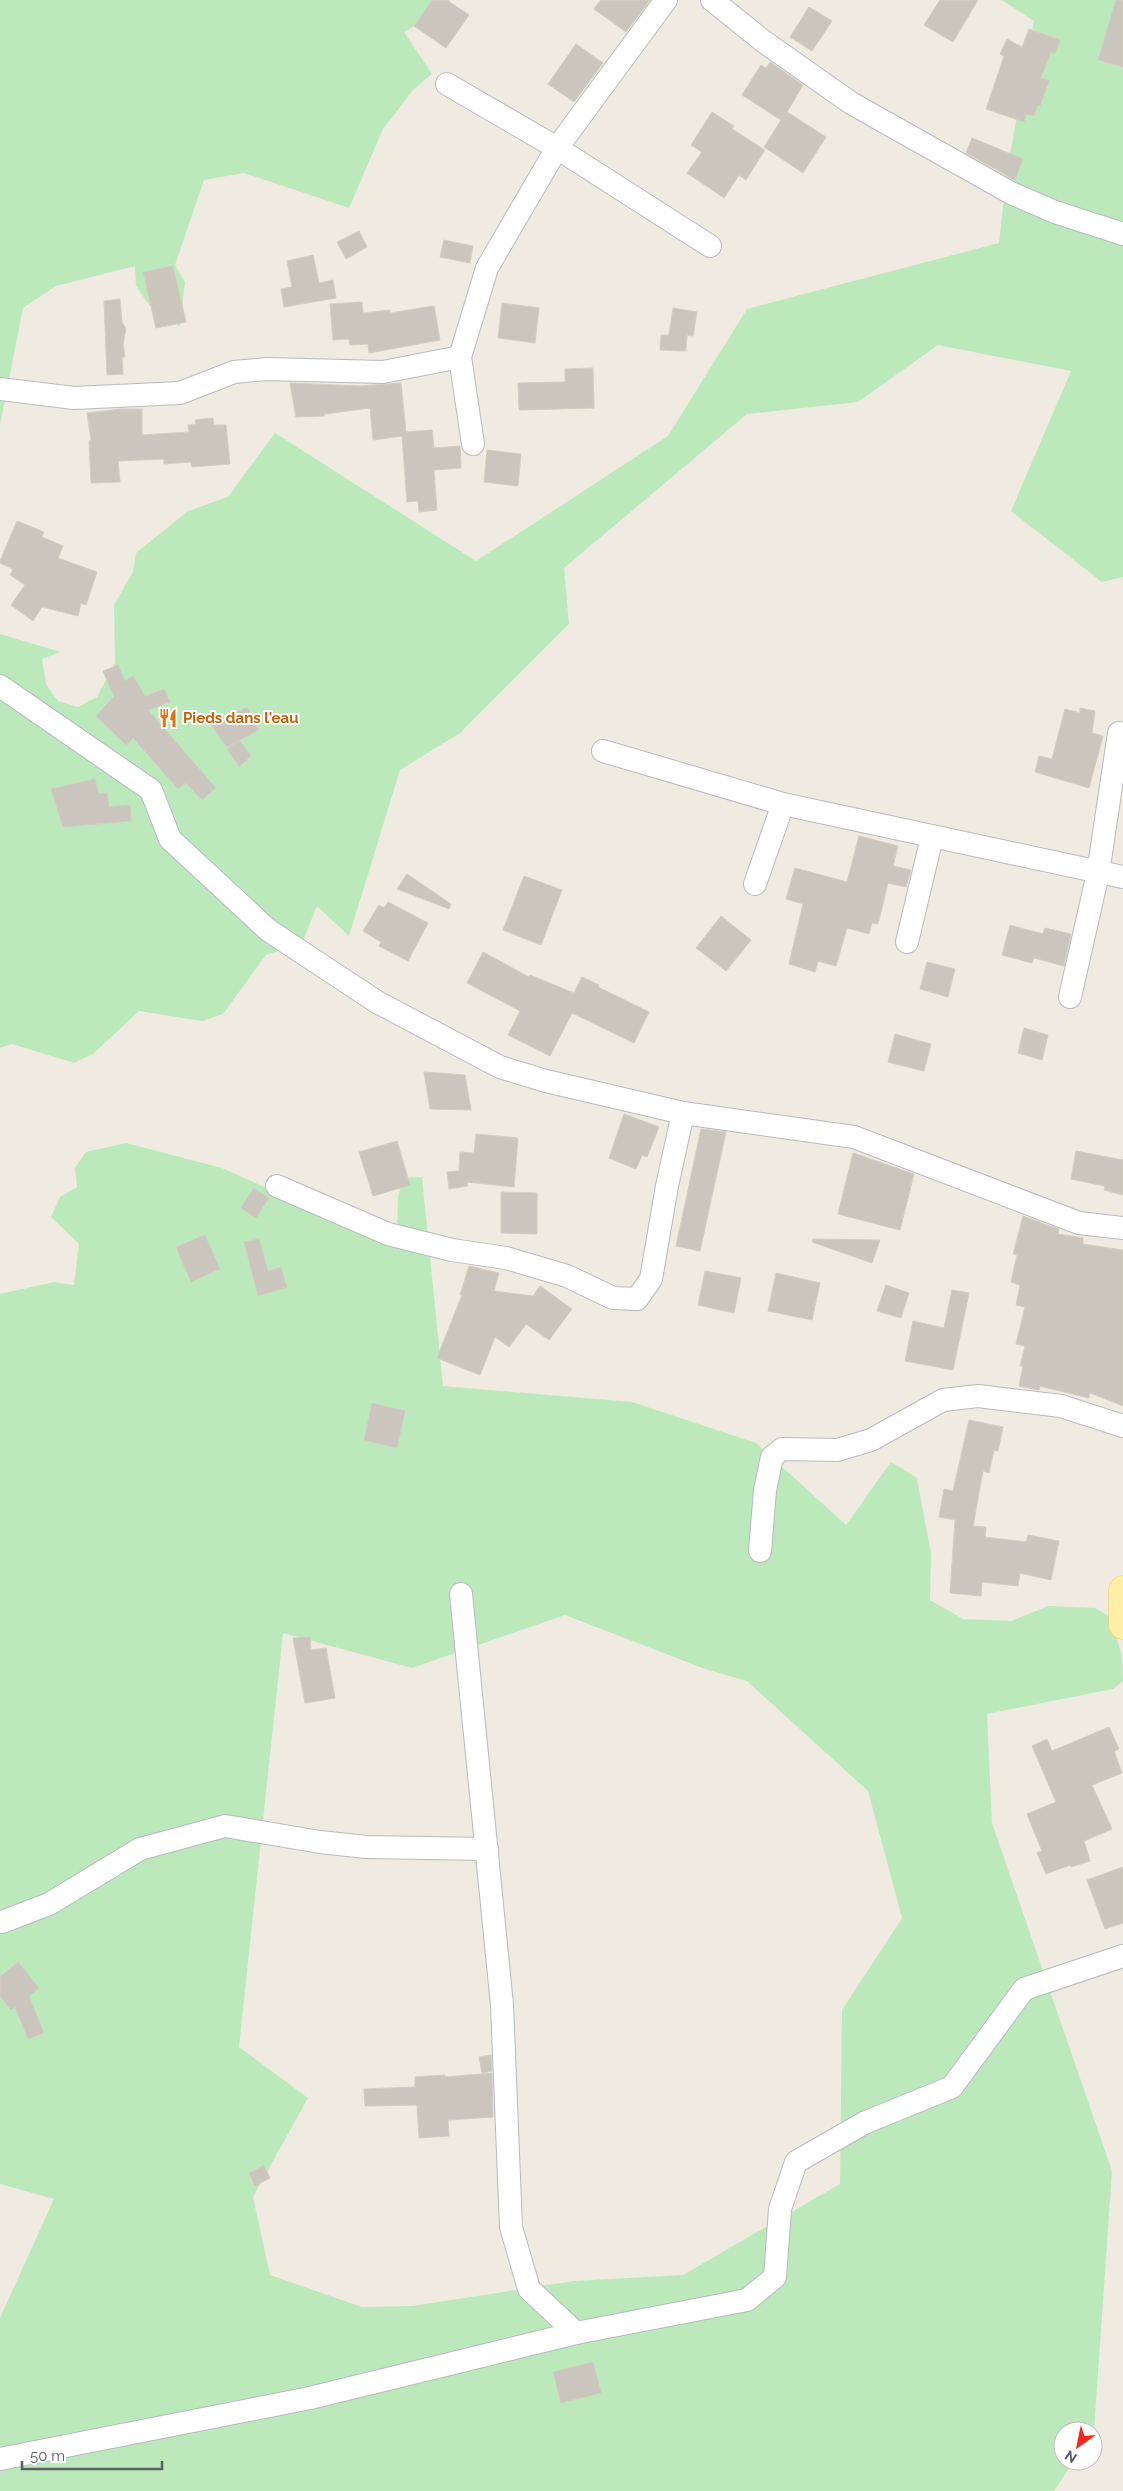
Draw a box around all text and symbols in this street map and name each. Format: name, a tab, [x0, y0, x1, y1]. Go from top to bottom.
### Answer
restaurant icon: Pieds dans l'eau	[157, 707, 179, 729]
place label: Pieds dans l'eau	[183, 709, 298, 727]
north arrow	[1053, 2421, 1103, 2471]
scale bar	[22, 2438, 162, 2470]
text: 50 m	[30, 2447, 65, 2465]
text: N	[1062, 2447, 1080, 2467]

